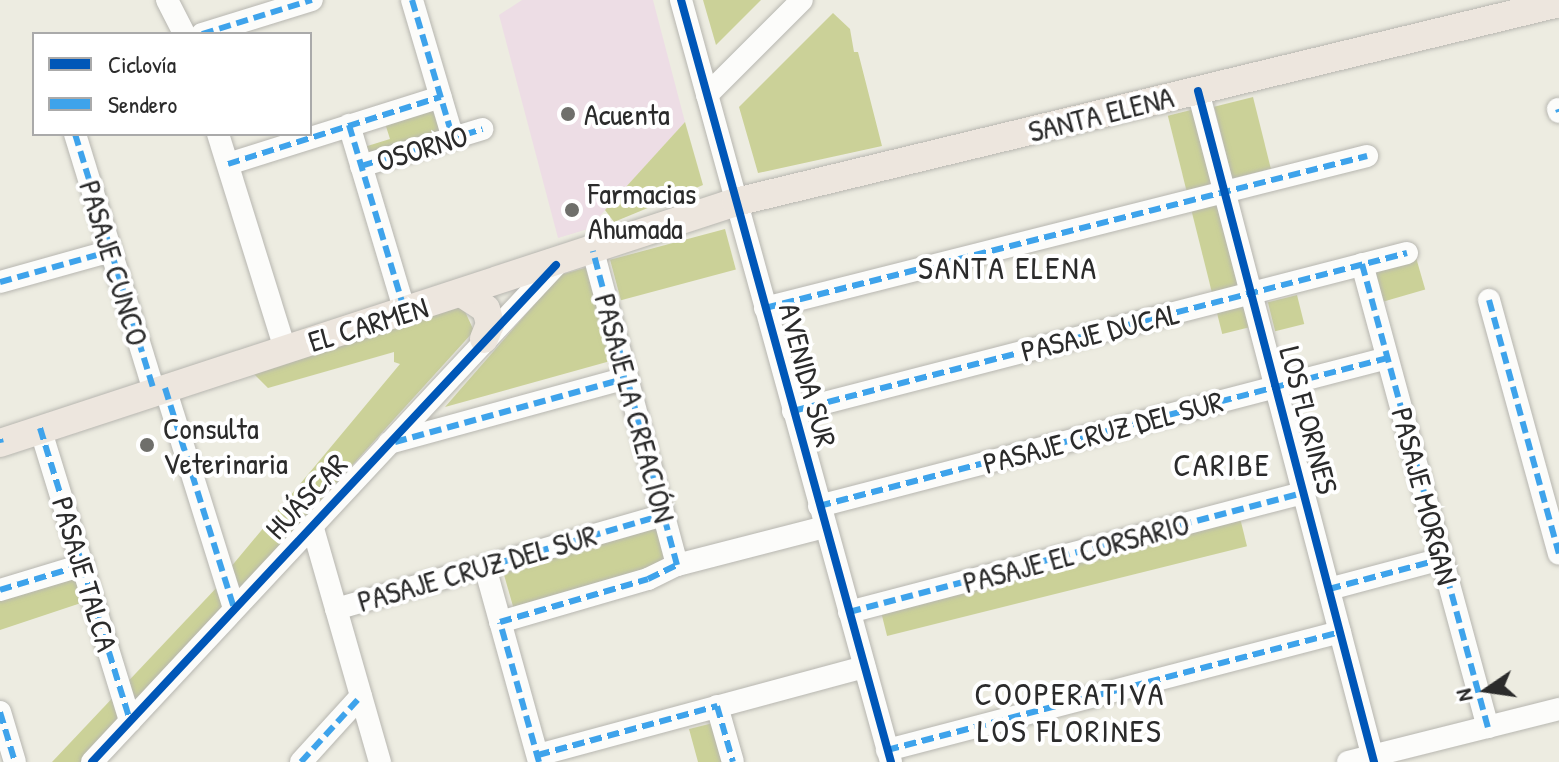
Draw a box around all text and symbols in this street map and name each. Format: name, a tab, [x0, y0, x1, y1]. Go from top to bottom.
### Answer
legend	[32, 32, 312, 136]
text: Ciclovía	[108, 48, 176, 80]
street label: SANTA ELENA	[1025, 79, 1177, 149]
text: Sendero	[108, 88, 177, 120]
place label: Acuenta	[584, 96, 670, 132]
marker: Acuenta	[559, 105, 577, 123]
street label: OSORNO	[372, 117, 472, 179]
place label: Farmacias Ahumada	[588, 175, 696, 246]
street label: PASAJE CUNCO	[72, 176, 156, 350]
marker: Farmacias Ahumada	[563, 201, 581, 219]
district label: SANTA ELENA	[918, 249, 1098, 287]
street label: EL CARMEN	[304, 289, 432, 359]
street label: PASAJE LA CREACIÓN	[587, 290, 683, 526]
street label: PASAJE DUCAL	[1017, 295, 1183, 369]
street label: AVENIDA SUR	[772, 299, 844, 451]
street label: LOS FLORINES	[1272, 342, 1346, 498]
street label: PASAJE CRUZ DEL SUR	[979, 383, 1227, 481]
street label: PASAJE MORGAN	[1384, 403, 1466, 589]
place label: Consulta Veterinaria	[163, 410, 288, 480]
marker: Consulta Veterinaria	[138, 436, 156, 454]
street label: HUÁSCAR	[257, 446, 355, 546]
district label: CARIBE	[1173, 446, 1271, 484]
street label: PASAJE TALCA	[44, 492, 126, 656]
street label: PASAJE EL CORSARIO	[959, 506, 1193, 600]
street label: PASAJE CRUZ DEL SUR	[353, 517, 601, 619]
north arrow	[1447, 650, 1527, 730]
district label: COOPERATIVA LOS FLORINES	[975, 676, 1165, 751]
text: N	[1448, 686, 1480, 704]

